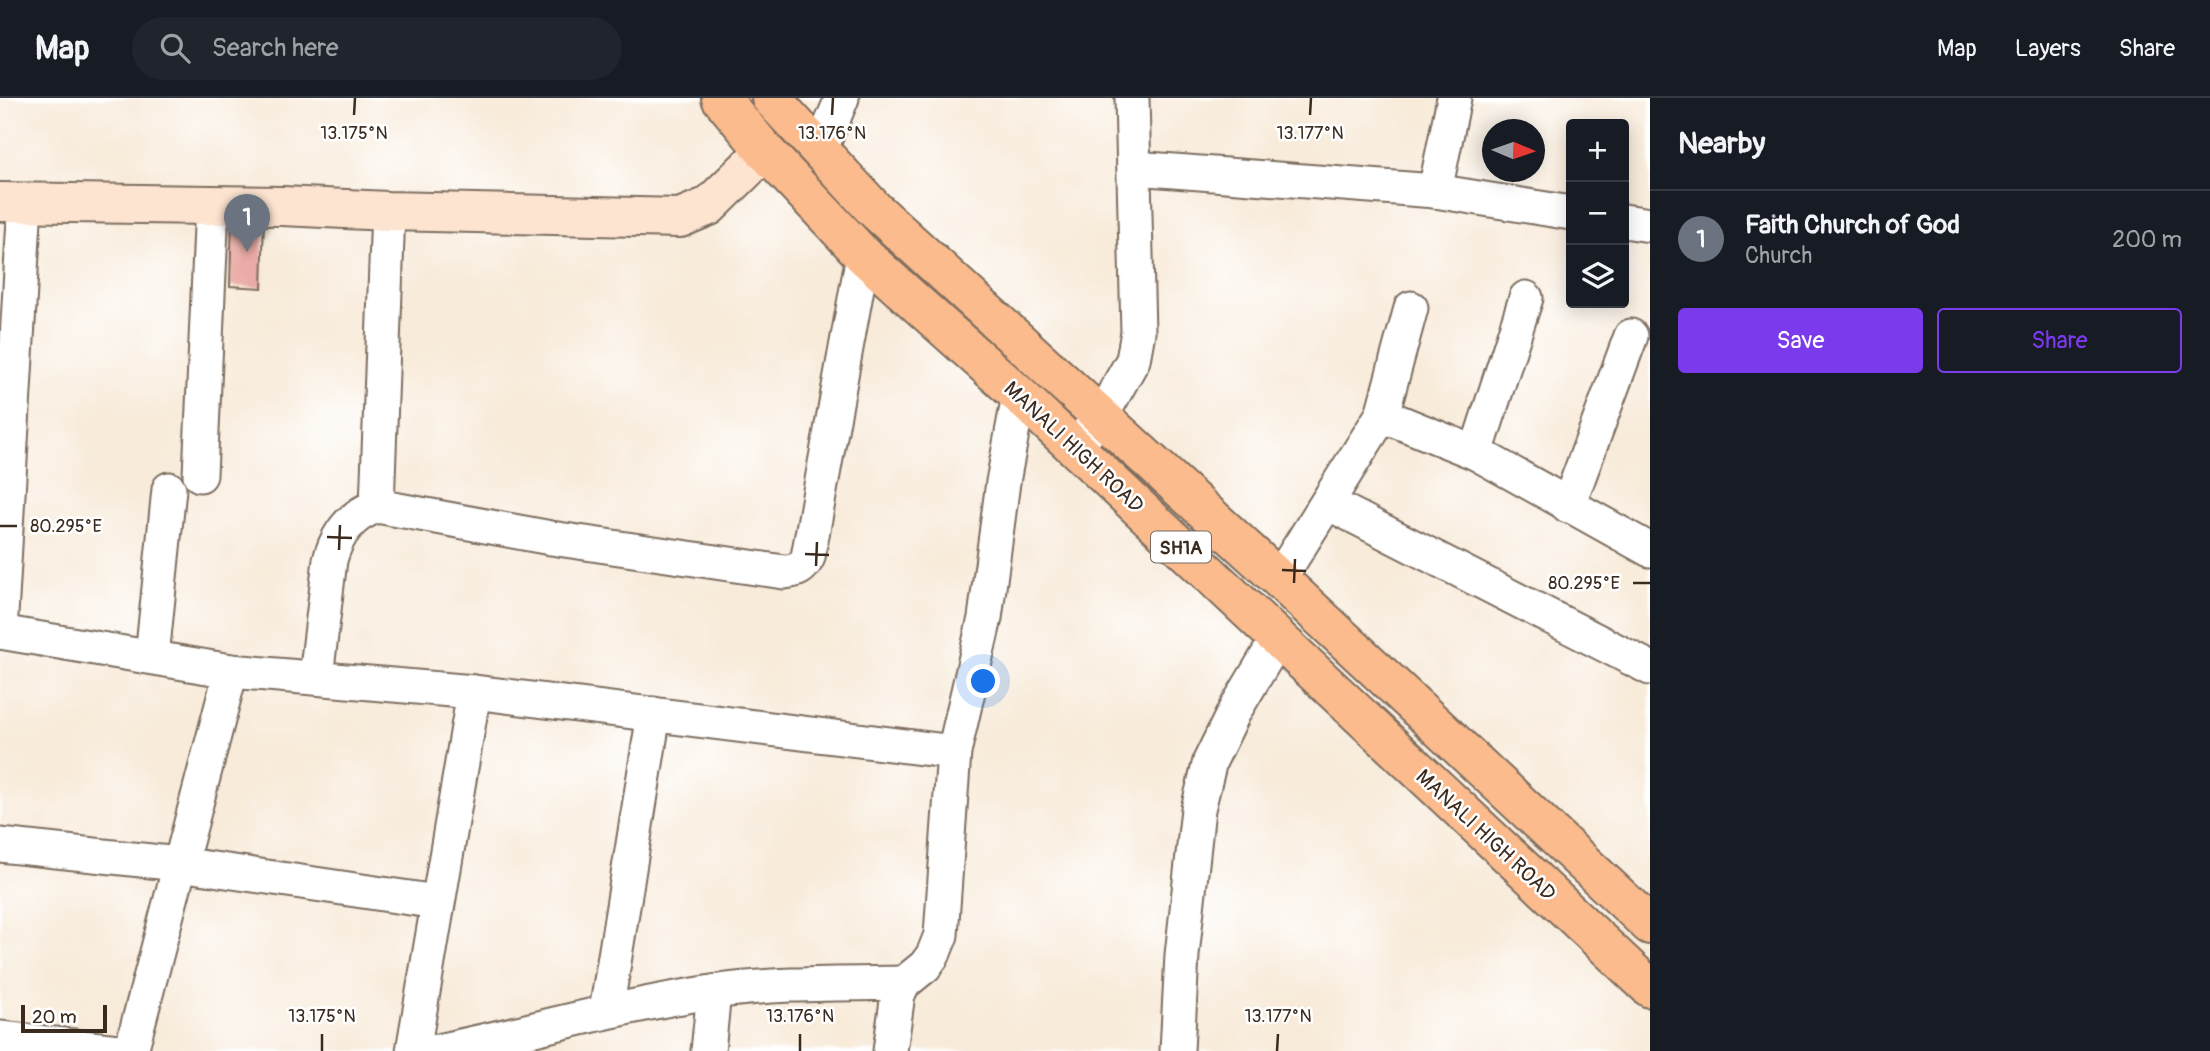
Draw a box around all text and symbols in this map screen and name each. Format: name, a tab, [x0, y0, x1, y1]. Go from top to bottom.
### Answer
search box	[132, 17, 622, 80]
text: Map	[35, 28, 90, 69]
icon: search	[156, 29, 194, 67]
text: Search here	[212, 32, 339, 64]
text: Map	[1937, 34, 1977, 63]
text: Layers	[2015, 34, 2081, 63]
text: Share	[2119, 34, 2175, 63]
north arrow	[1482, 119, 1545, 182]
map controls	[1566, 119, 1629, 308]
button: +	[1566, 119, 1629, 182]
text: 13.175°N	[320, 122, 388, 145]
text: 13.176°N	[798, 122, 866, 145]
text: 13.177°N	[1276, 122, 1344, 145]
text: Nearby	[1678, 125, 1765, 162]
button: −	[1566, 182, 1629, 245]
pin: 1	[224, 194, 270, 252]
text: Faith Church of God	[1745, 209, 1960, 241]
text: 1	[1697, 225, 1706, 254]
text: 200 m	[2112, 225, 2182, 254]
text: Church	[1745, 241, 1812, 270]
button: layers	[1566, 245, 1629, 308]
button: Save	[1678, 308, 1923, 373]
button: Share	[1937, 308, 2182, 373]
street label: MANALI HIGH ROAD	[998, 376, 1149, 519]
text: 80.295°E	[30, 515, 102, 538]
road number: SH1A	[1151, 531, 1211, 562]
text: 80.295°E	[1548, 572, 1620, 595]
your location	[966, 664, 1000, 698]
street label: MANALI HIGH ROAD	[1410, 764, 1561, 907]
scale bar	[21, 1002, 107, 1034]
text: 20 m	[32, 1005, 77, 1029]
text: 13.175°N	[288, 1005, 356, 1028]
text: 13.176°N	[766, 1005, 834, 1028]
text: 13.177°N	[1244, 1005, 1312, 1028]

